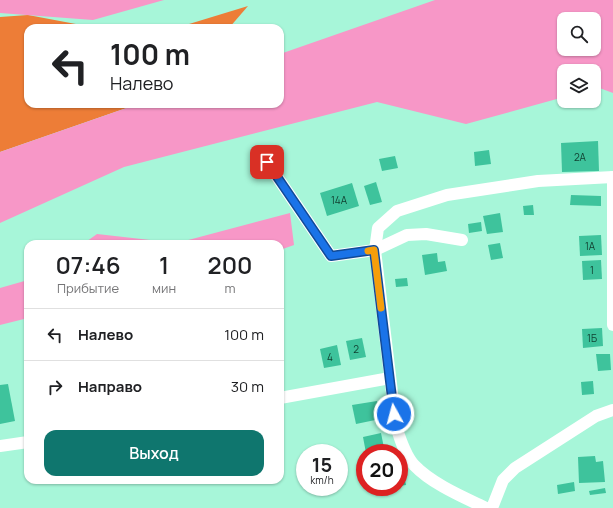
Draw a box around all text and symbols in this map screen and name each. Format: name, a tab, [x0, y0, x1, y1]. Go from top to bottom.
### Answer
map controls	[557, 12, 601, 108]
button: search	[557, 12, 601, 56]
text: 100 m	[110, 35, 190, 73]
icon: left	[44, 40, 96, 92]
button: layers	[557, 64, 601, 108]
text: Налево	[110, 71, 174, 95]
pin	[250, 145, 284, 179]
house number: 2А	[574, 150, 587, 164]
icon: arrive	[256, 151, 278, 173]
house number: 14А	[331, 193, 348, 207]
house number: 1А	[585, 239, 596, 253]
text: 07:46	[55, 248, 121, 281]
text: 1	[159, 248, 169, 281]
text: 200	[208, 248, 253, 281]
house number: 1	[590, 263, 594, 277]
text: Прибытие	[57, 279, 119, 297]
text: мин	[152, 279, 176, 297]
text: m	[225, 279, 236, 297]
icon: left	[44, 324, 66, 346]
text: Налево	[78, 324, 133, 345]
text: 100 m	[224, 324, 264, 345]
house number: 1Б	[587, 331, 597, 345]
house number: 2	[353, 342, 359, 356]
house number: 4	[327, 350, 333, 364]
icon: right	[44, 376, 66, 398]
text: Направо	[78, 376, 142, 397]
text: 30 m	[231, 376, 264, 397]
position arrow	[373, 393, 415, 435]
button: Выход	[44, 430, 264, 476]
speed limit sign: 20	[356, 444, 408, 496]
text: 15	[312, 451, 332, 478]
text: km/h	[310, 473, 334, 487]

